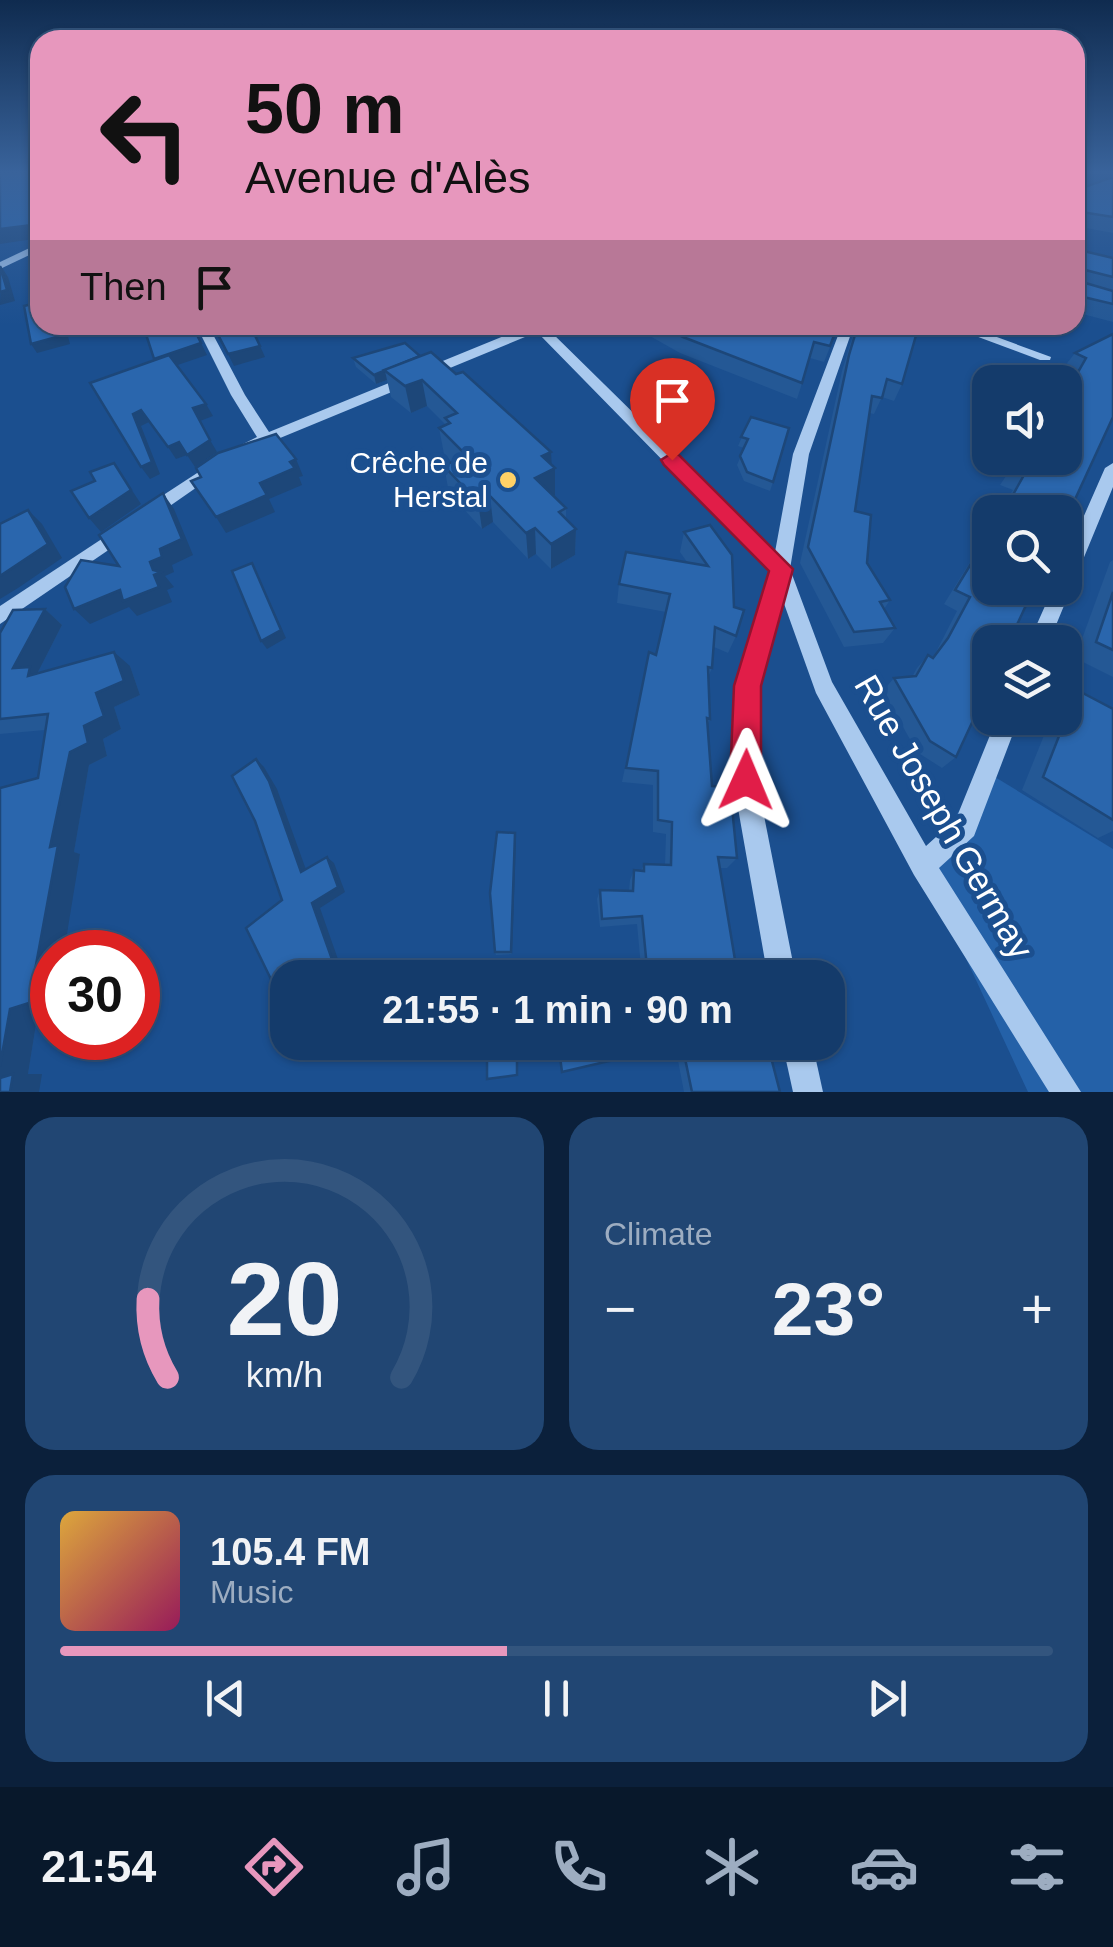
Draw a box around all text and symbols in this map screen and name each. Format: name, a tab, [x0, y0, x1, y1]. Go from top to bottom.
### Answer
icon: left	[80, 70, 210, 200]
text: 50 m	[245, 70, 405, 148]
text: Avenue d'Alès	[245, 152, 530, 203]
icon: arrive	[187, 260, 242, 315]
text: Then	[80, 266, 167, 308]
pin	[630, 358, 715, 461]
map controls	[972, 365, 1082, 735]
button: sound	[972, 365, 1082, 475]
icon: arrive	[645, 373, 700, 428]
place label: Crêche de Herstal	[350, 446, 488, 513]
marker: Crêche de Herstal	[497, 469, 519, 491]
button: search	[972, 495, 1082, 605]
button: layers	[972, 625, 1082, 735]
street label: Rue Joseph Germay	[847, 668, 1042, 966]
position arrow	[694, 728, 798, 832]
speed limit sign: 30	[30, 930, 160, 1060]
text: 21:55 · 1 min · 90 m	[382, 989, 733, 1031]
text: Climate	[604, 1216, 712, 1252]
text: 20	[227, 1241, 342, 1357]
text: 23°	[772, 1267, 885, 1351]
text: −	[604, 1278, 636, 1340]
text: +	[1021, 1278, 1053, 1340]
text: km/h	[246, 1355, 323, 1395]
text: 105.4 FM	[210, 1531, 371, 1573]
text: Music	[210, 1574, 294, 1610]
icon: previous	[198, 1671, 253, 1726]
icon: pause	[529, 1671, 584, 1726]
icon: next	[860, 1671, 915, 1726]
icon: directions	[239, 1832, 309, 1902]
icon: music	[391, 1832, 461, 1902]
icon: phone	[544, 1832, 614, 1902]
icon: climate	[697, 1832, 767, 1902]
icon: car	[849, 1832, 919, 1902]
icon: filters	[1002, 1832, 1072, 1902]
text: 21:54	[41, 1841, 156, 1892]

